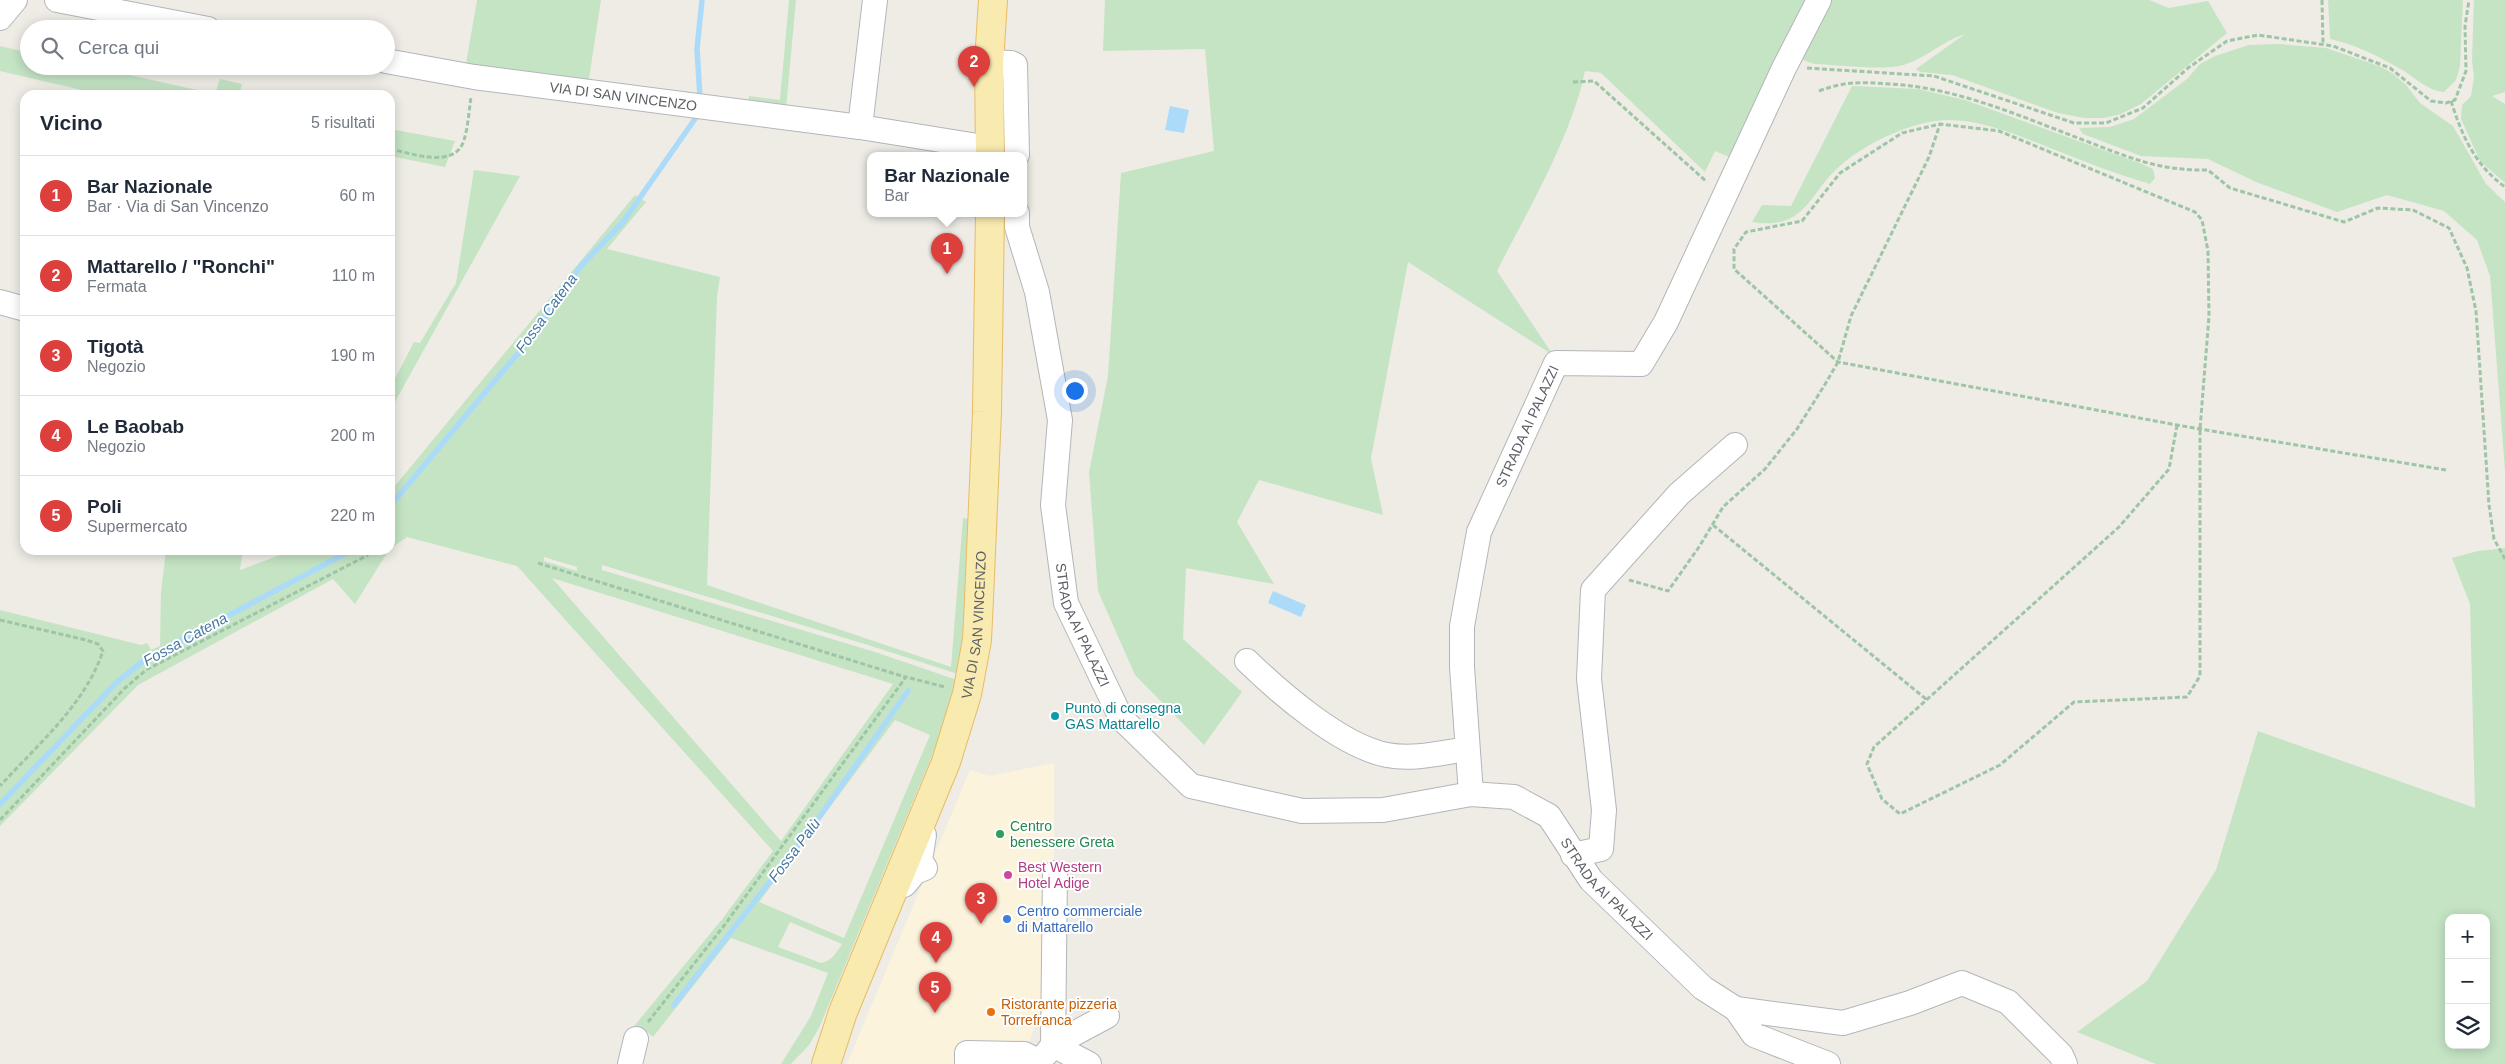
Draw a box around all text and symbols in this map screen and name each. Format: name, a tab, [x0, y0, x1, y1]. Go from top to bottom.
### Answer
search box	[20, 20, 395, 75]
icon: search	[38, 34, 66, 62]
text: Cerca qui	[78, 37, 159, 58]
pin: 2	[958, 46, 990, 87]
street label: VIA DI SAN VINCENZO	[549, 79, 698, 114]
text: Vicino	[40, 111, 103, 134]
text: 5 risultati	[311, 114, 375, 131]
popup	[867, 152, 1027, 217]
text: Bar Nazionale	[884, 165, 1010, 186]
text: Bar Nazionale	[87, 176, 213, 197]
text: 1	[52, 187, 60, 204]
text: 60 m	[339, 187, 375, 204]
text: Bar	[884, 187, 909, 204]
text: Bar · Via di San Vincenzo	[87, 198, 269, 215]
pin: 1	[931, 233, 963, 274]
text: Mattarello / "Ronchi"	[87, 256, 275, 277]
text: 2	[52, 267, 60, 284]
text: 110 m	[332, 267, 375, 284]
water label: Fossa Catena	[512, 270, 580, 356]
text: Fermata	[87, 278, 147, 295]
text: Tigotà	[87, 336, 144, 357]
text: 3	[52, 347, 60, 364]
text: 190 m	[331, 347, 375, 364]
text: Negozio	[87, 358, 146, 375]
street label: STRADA AI PALAZZI	[1492, 363, 1562, 490]
your location	[1062, 378, 1088, 404]
text: Le Baobab	[87, 416, 184, 437]
text: 4	[52, 427, 60, 444]
text: 200 m	[331, 427, 375, 444]
text: Negozio	[87, 438, 146, 455]
text: Poli	[87, 496, 122, 517]
text: 5	[52, 507, 60, 524]
text: 220 m	[331, 507, 375, 524]
text: Supermercato	[87, 518, 188, 535]
street label: VIA DI SAN VINCENZO	[958, 550, 989, 700]
street label: STRADA AI PALAZZI	[1053, 562, 1113, 689]
water label: Fossa Catena	[140, 609, 230, 669]
place label: Punto di consegna GAS Mattarello	[1065, 700, 1181, 732]
marker: Punto di consegna GAS Mattarello	[1049, 710, 1061, 722]
water label: Fossa Palù	[765, 814, 824, 885]
place label: Centro benessere Greta	[1010, 818, 1114, 850]
marker: Centro benessere Greta	[994, 828, 1006, 840]
street label: STRADA AI PALAZZI	[1557, 835, 1656, 943]
place label: Best Western Hotel Adige	[1018, 859, 1102, 891]
marker: Best Western Hotel Adige	[1002, 869, 1014, 881]
pin: 3	[965, 883, 997, 924]
place label: Centro commerciale di Mattarello	[1017, 903, 1142, 935]
marker: Centro commerciale di Mattarello	[1001, 913, 1013, 925]
map controls	[2445, 914, 2490, 1049]
button: +	[2445, 914, 2490, 959]
pin: 4	[920, 922, 952, 963]
button: −	[2445, 959, 2490, 1004]
pin: 5	[919, 972, 951, 1013]
place label: Ristorante pizzeria Torrefranca	[1001, 996, 1117, 1028]
button: layers	[2445, 1004, 2490, 1049]
marker: Ristorante pizzeria Torrefranca	[985, 1006, 997, 1018]

